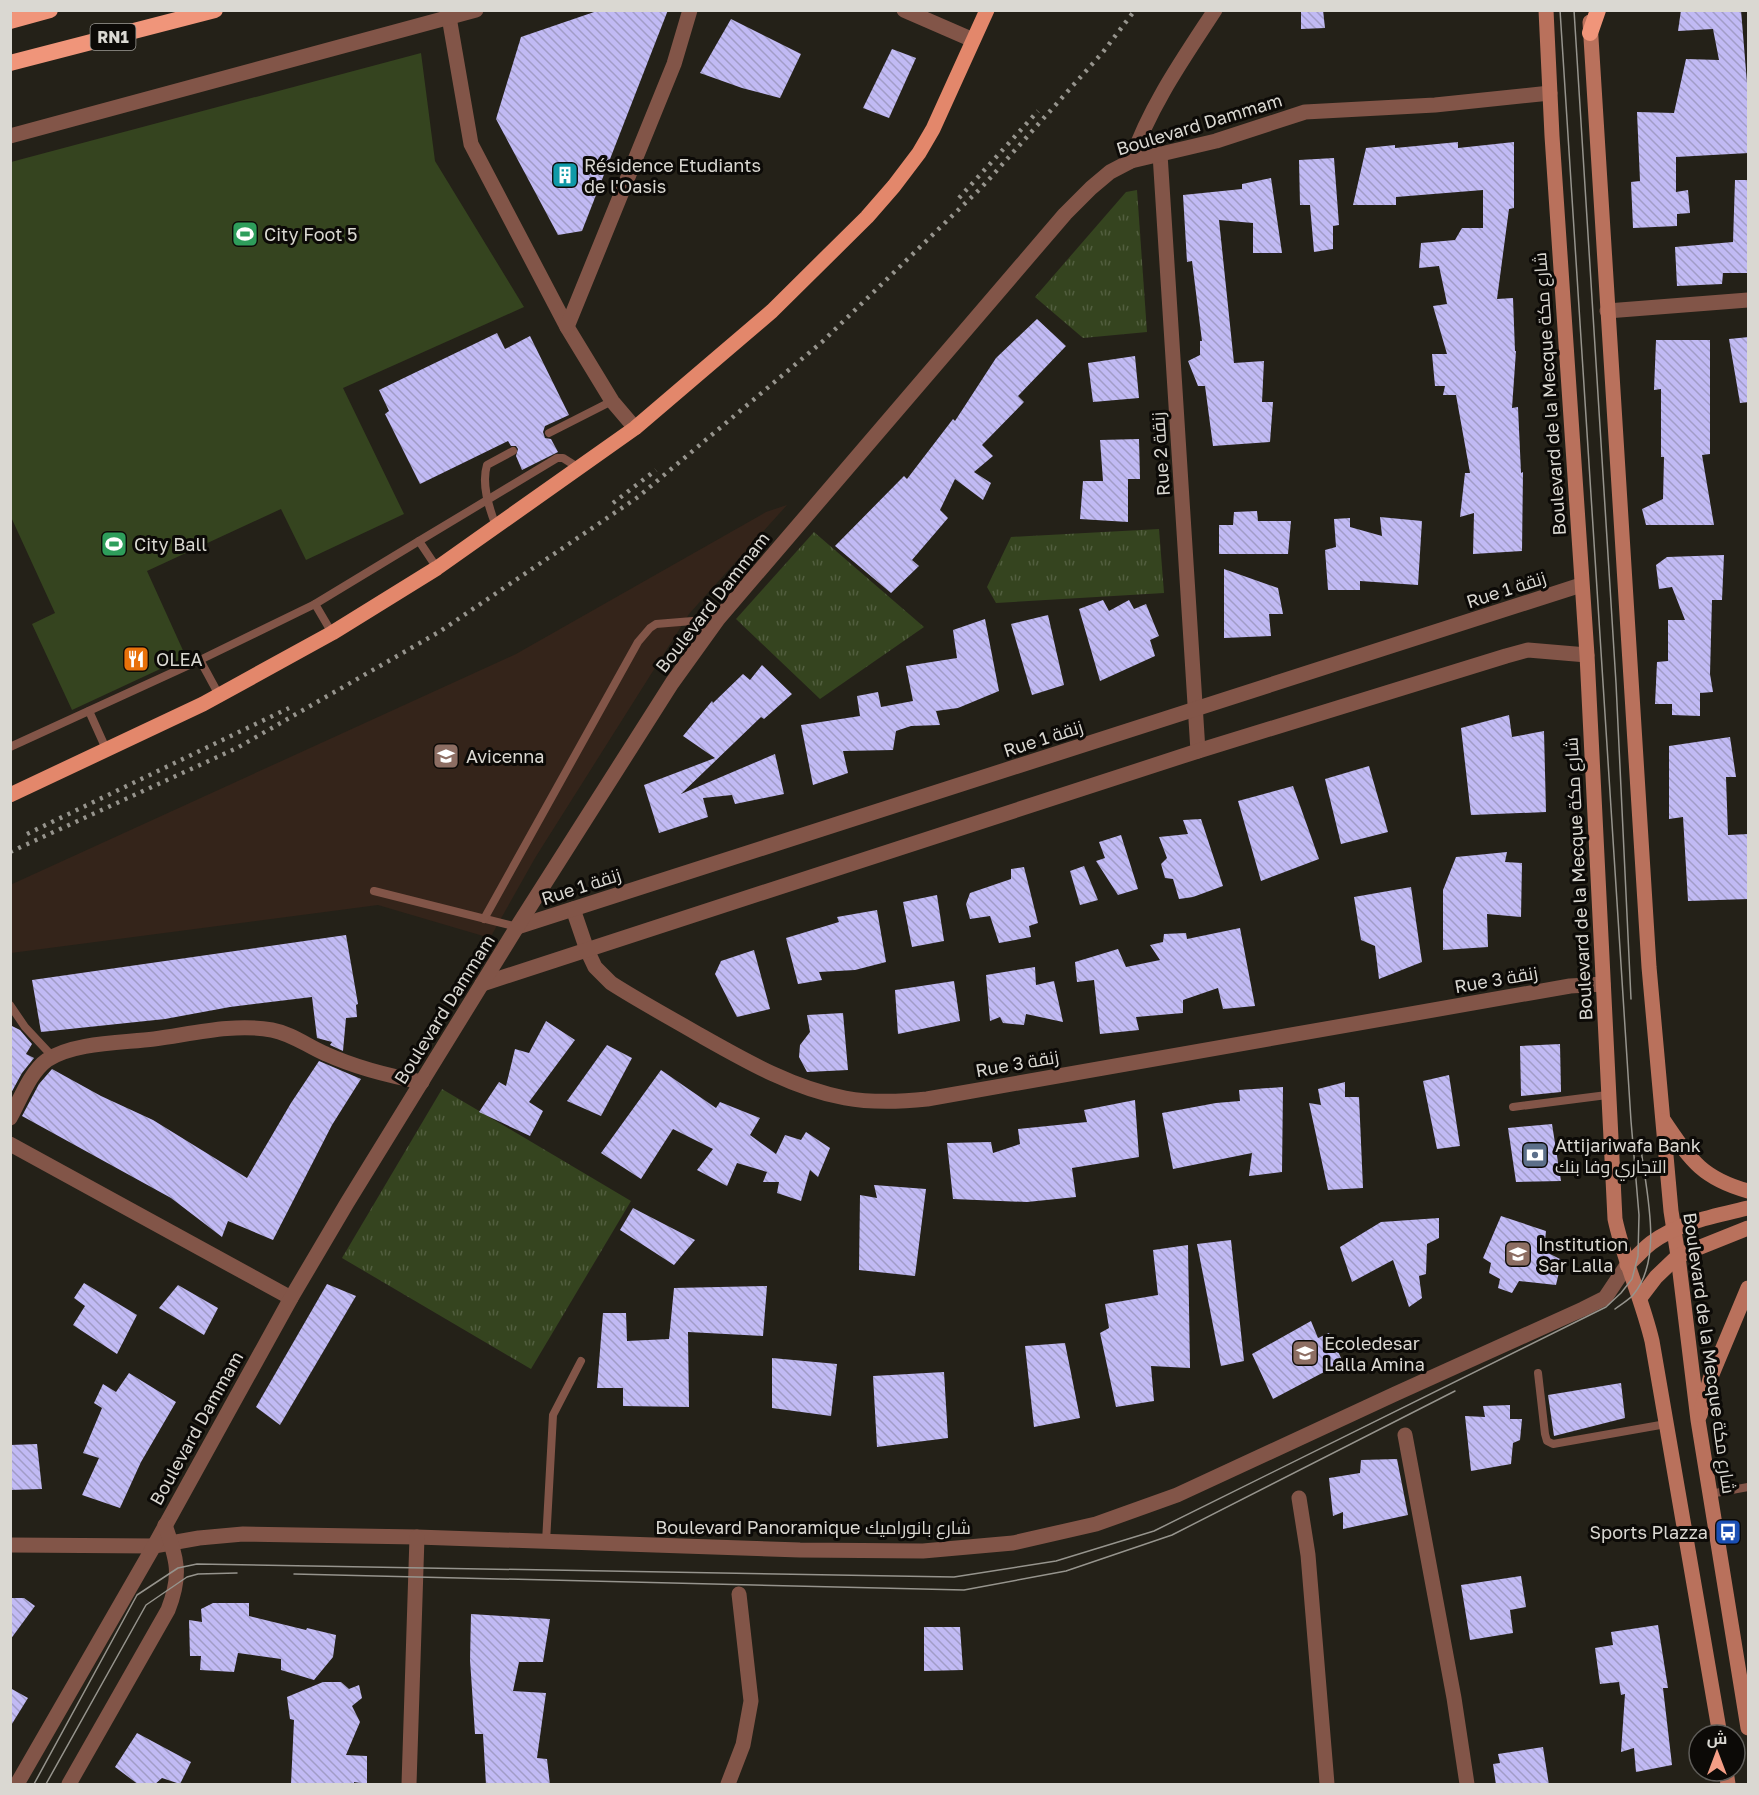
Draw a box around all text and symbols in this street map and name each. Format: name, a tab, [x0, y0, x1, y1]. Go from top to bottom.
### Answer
road number: RN1	[90, 24, 136, 50]
street label: Boulevard Dammam	[1113, 88, 1285, 160]
place label: Résidence Etudiants de l'Oasis	[584, 154, 761, 197]
building icon: Résidence Etudiants de l'Oasis	[550, 160, 580, 190]
sports icon: City Foot 5	[230, 219, 260, 249]
place label: City Foot 5	[264, 223, 357, 245]
street label: Boulevard de la Mecque شارع مكة	[1528, 252, 1572, 536]
street label: Rue 2 زنقة	[1146, 411, 1175, 497]
street label: Boulevard Dammam	[650, 527, 774, 677]
sports icon: City Ball	[99, 529, 129, 559]
place label: City Ball	[134, 533, 207, 555]
street label: Rue 1 زنقة	[1463, 566, 1549, 613]
restaurant icon: OLEA	[121, 644, 151, 674]
place label: OLEA	[156, 648, 203, 670]
street label: Rue 1 زنقة	[1000, 715, 1086, 762]
street label: Boulevard de la Mecque شارع مكة	[1560, 737, 1598, 1021]
school or university icon: Avicenna	[431, 741, 461, 771]
place label: Avicenna	[466, 745, 544, 767]
street label: Rue 1 زنقة	[538, 863, 624, 910]
street label: Boulevard Dammam	[389, 930, 499, 1088]
street label: Rue 3 زنقة	[1453, 961, 1540, 998]
street label: Rue 3 زنقة	[974, 1045, 1061, 1082]
place label: Attijariwafa Bank التجاري وفا بنك	[1555, 1134, 1701, 1181]
bank icon: Attijariwafa Bank التجاري وفا بنك	[1520, 1140, 1550, 1170]
street label: Boulevard de la Mecque شارع مكة	[1677, 1211, 1741, 1495]
place label: Institution Sar Lalla	[1538, 1233, 1628, 1276]
school or university icon: Institution Sar Lalla	[1503, 1239, 1533, 1269]
place label: Ecoledesar Lalla Amina	[1324, 1332, 1425, 1375]
school or university icon: Ecoledesar Lalla Amina	[1290, 1338, 1320, 1368]
street label: Boulevard Dammam	[145, 1347, 247, 1509]
street label: Boulevard Panoramique شارع بانوراميك	[655, 1516, 971, 1540]
bus stop icon: Sports Plazza	[1713, 1517, 1743, 1547]
place label: Sports Plazza	[1590, 1521, 1708, 1543]
north arrow	[1687, 1723, 1747, 1783]
text: ش	[1707, 1728, 1727, 1748]

